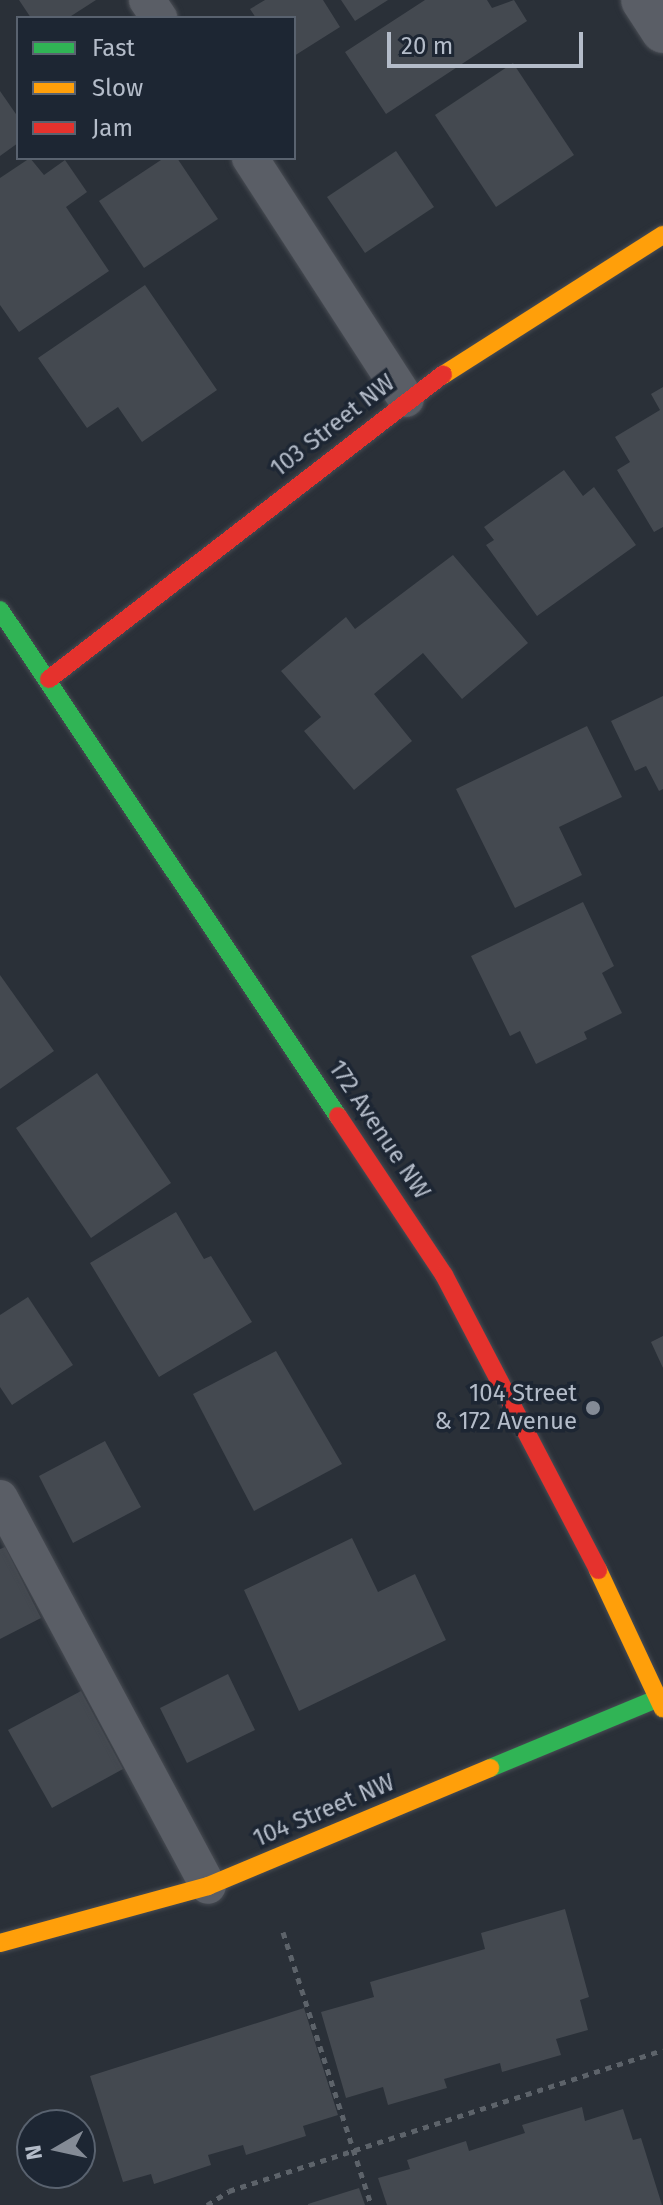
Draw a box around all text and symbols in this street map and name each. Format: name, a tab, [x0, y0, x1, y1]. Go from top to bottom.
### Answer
legend	[16, 16, 296, 160]
scale bar	[391, 16, 587, 66]
text: 20 m	[401, 32, 453, 60]
text: Fast	[92, 34, 135, 62]
text: Slow	[92, 74, 143, 102]
text: Jam	[92, 114, 133, 142]
street label: 103 Street NW	[265, 369, 401, 483]
street label: 172 Avenue NW	[322, 1055, 436, 1205]
place label: 104 Street & 172 Avenue	[435, 1380, 577, 1436]
marker: 104 Street & 172 Avenue	[584, 1399, 602, 1417]
street label: 104 Street NW	[249, 1768, 399, 1854]
north arrow	[16, 2109, 96, 2189]
text: N	[19, 2143, 48, 2162]

